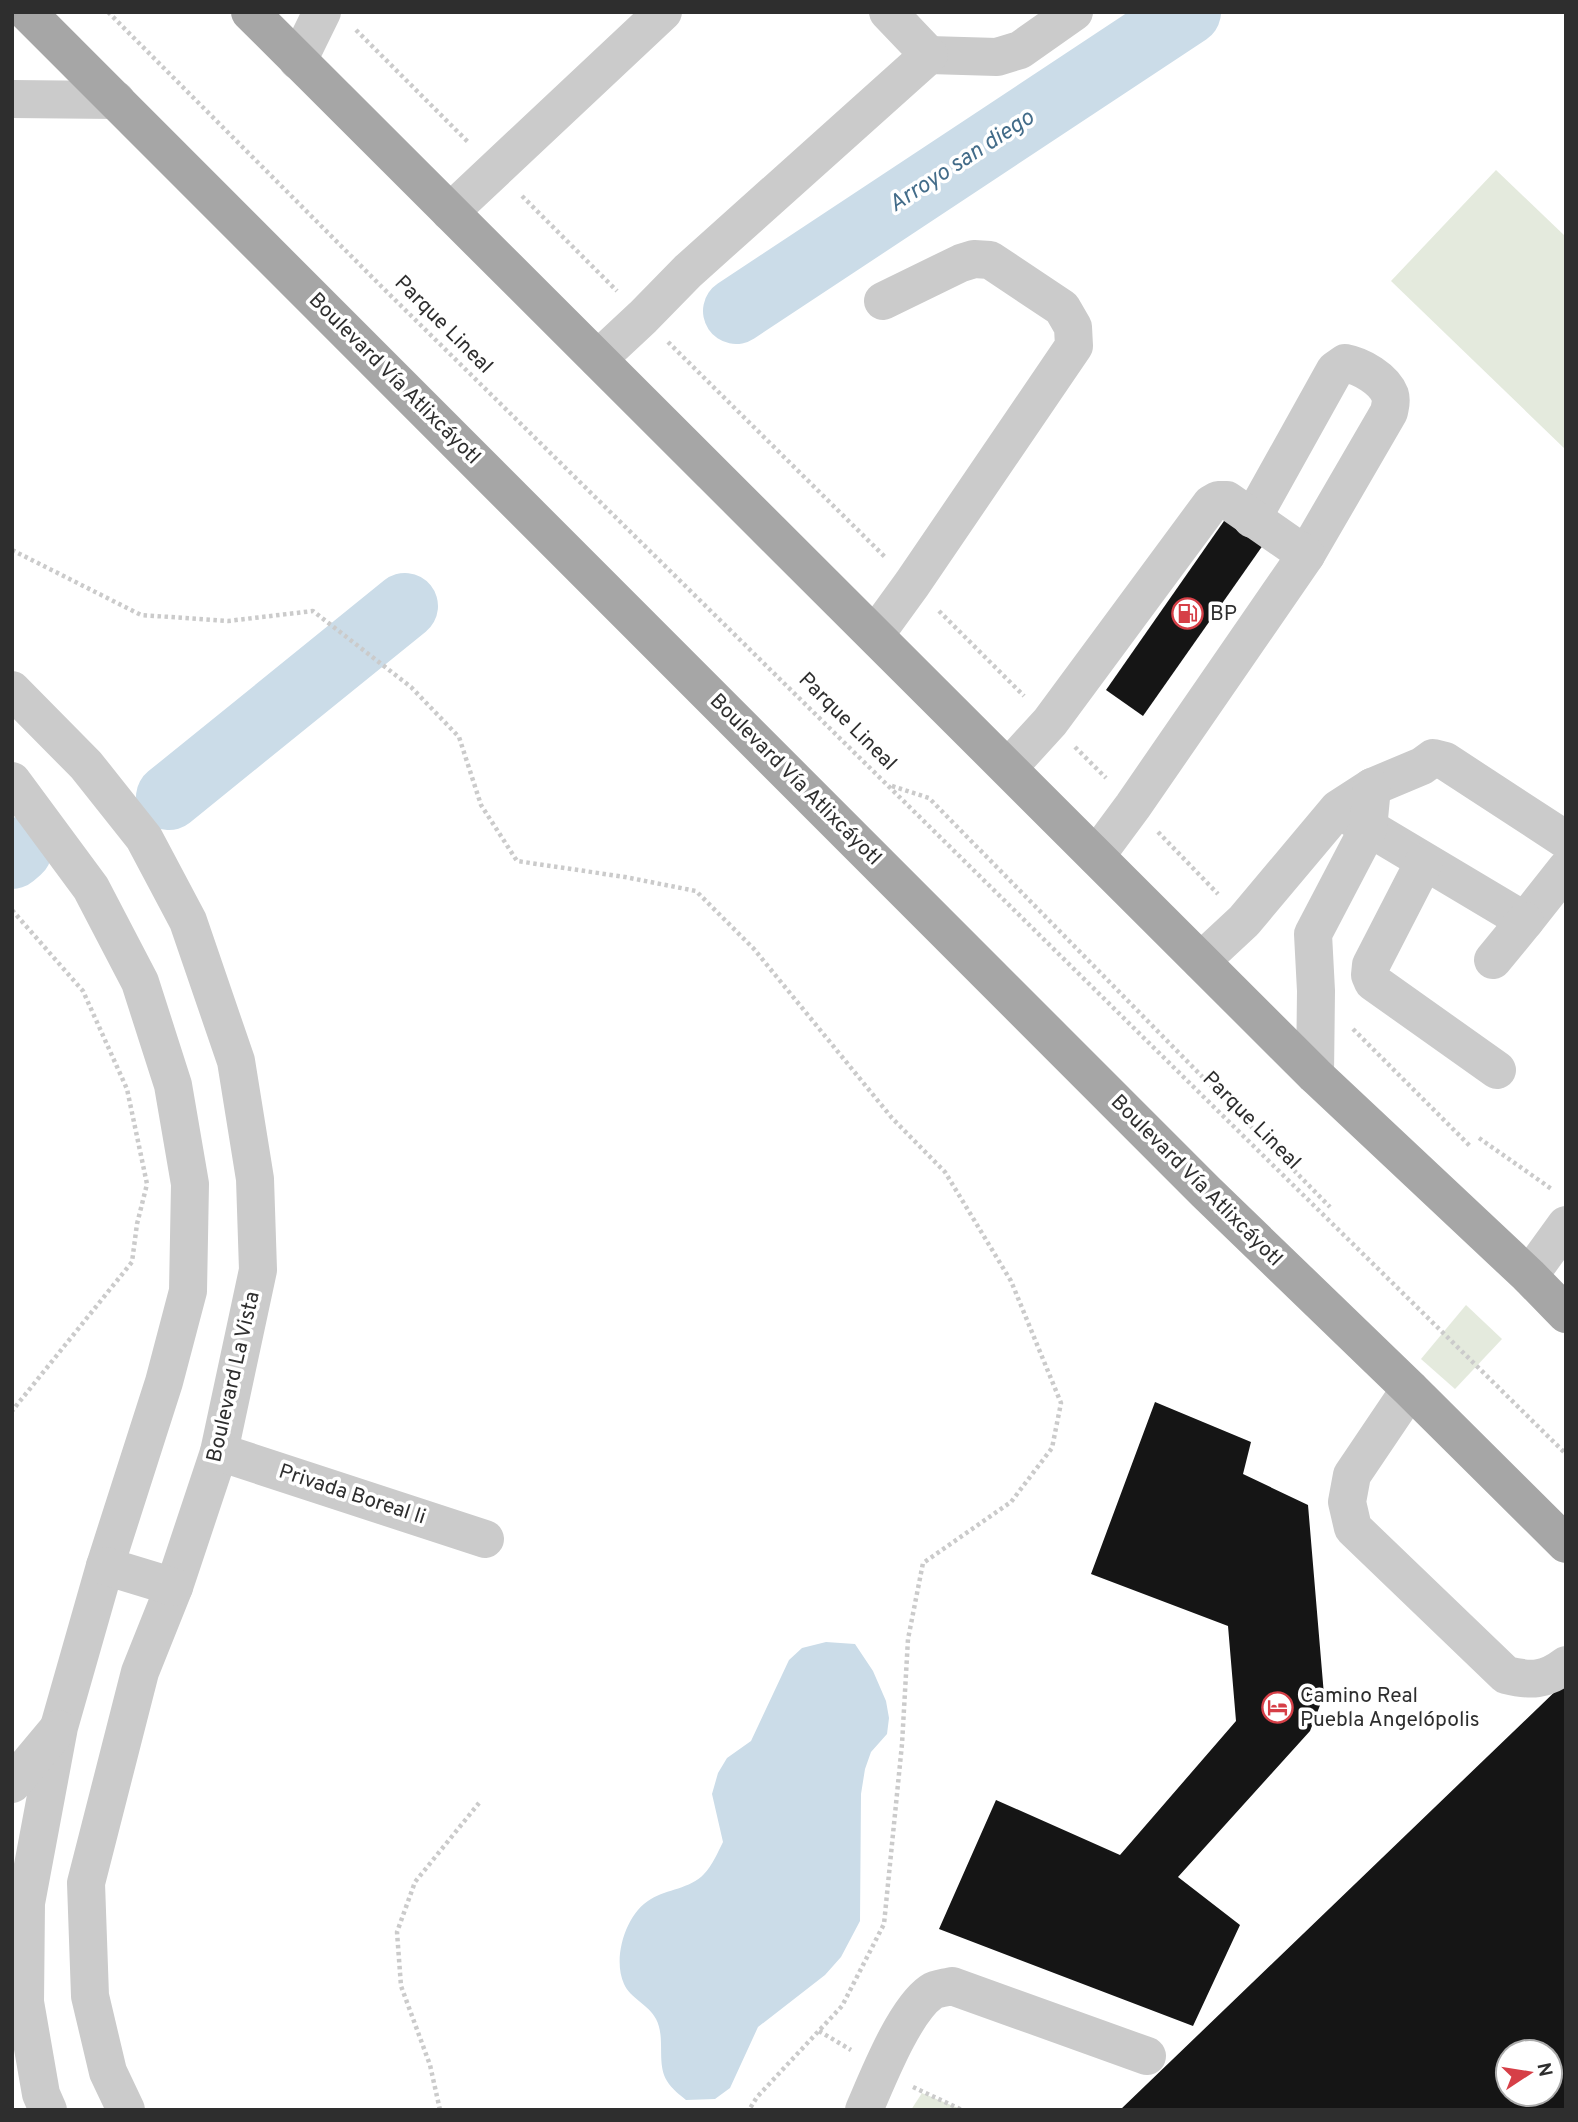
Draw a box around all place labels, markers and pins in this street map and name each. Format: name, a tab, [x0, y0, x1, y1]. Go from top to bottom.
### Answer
fuel station icon: BP	[1170, 597, 1204, 631]
place label: BP	[1210, 601, 1237, 628]
place label: Camino Real Puebla Angelópolis	[1300, 1683, 1480, 1734]
hotel icon: Camino Real Puebla Angelópolis	[1260, 1691, 1294, 1725]

